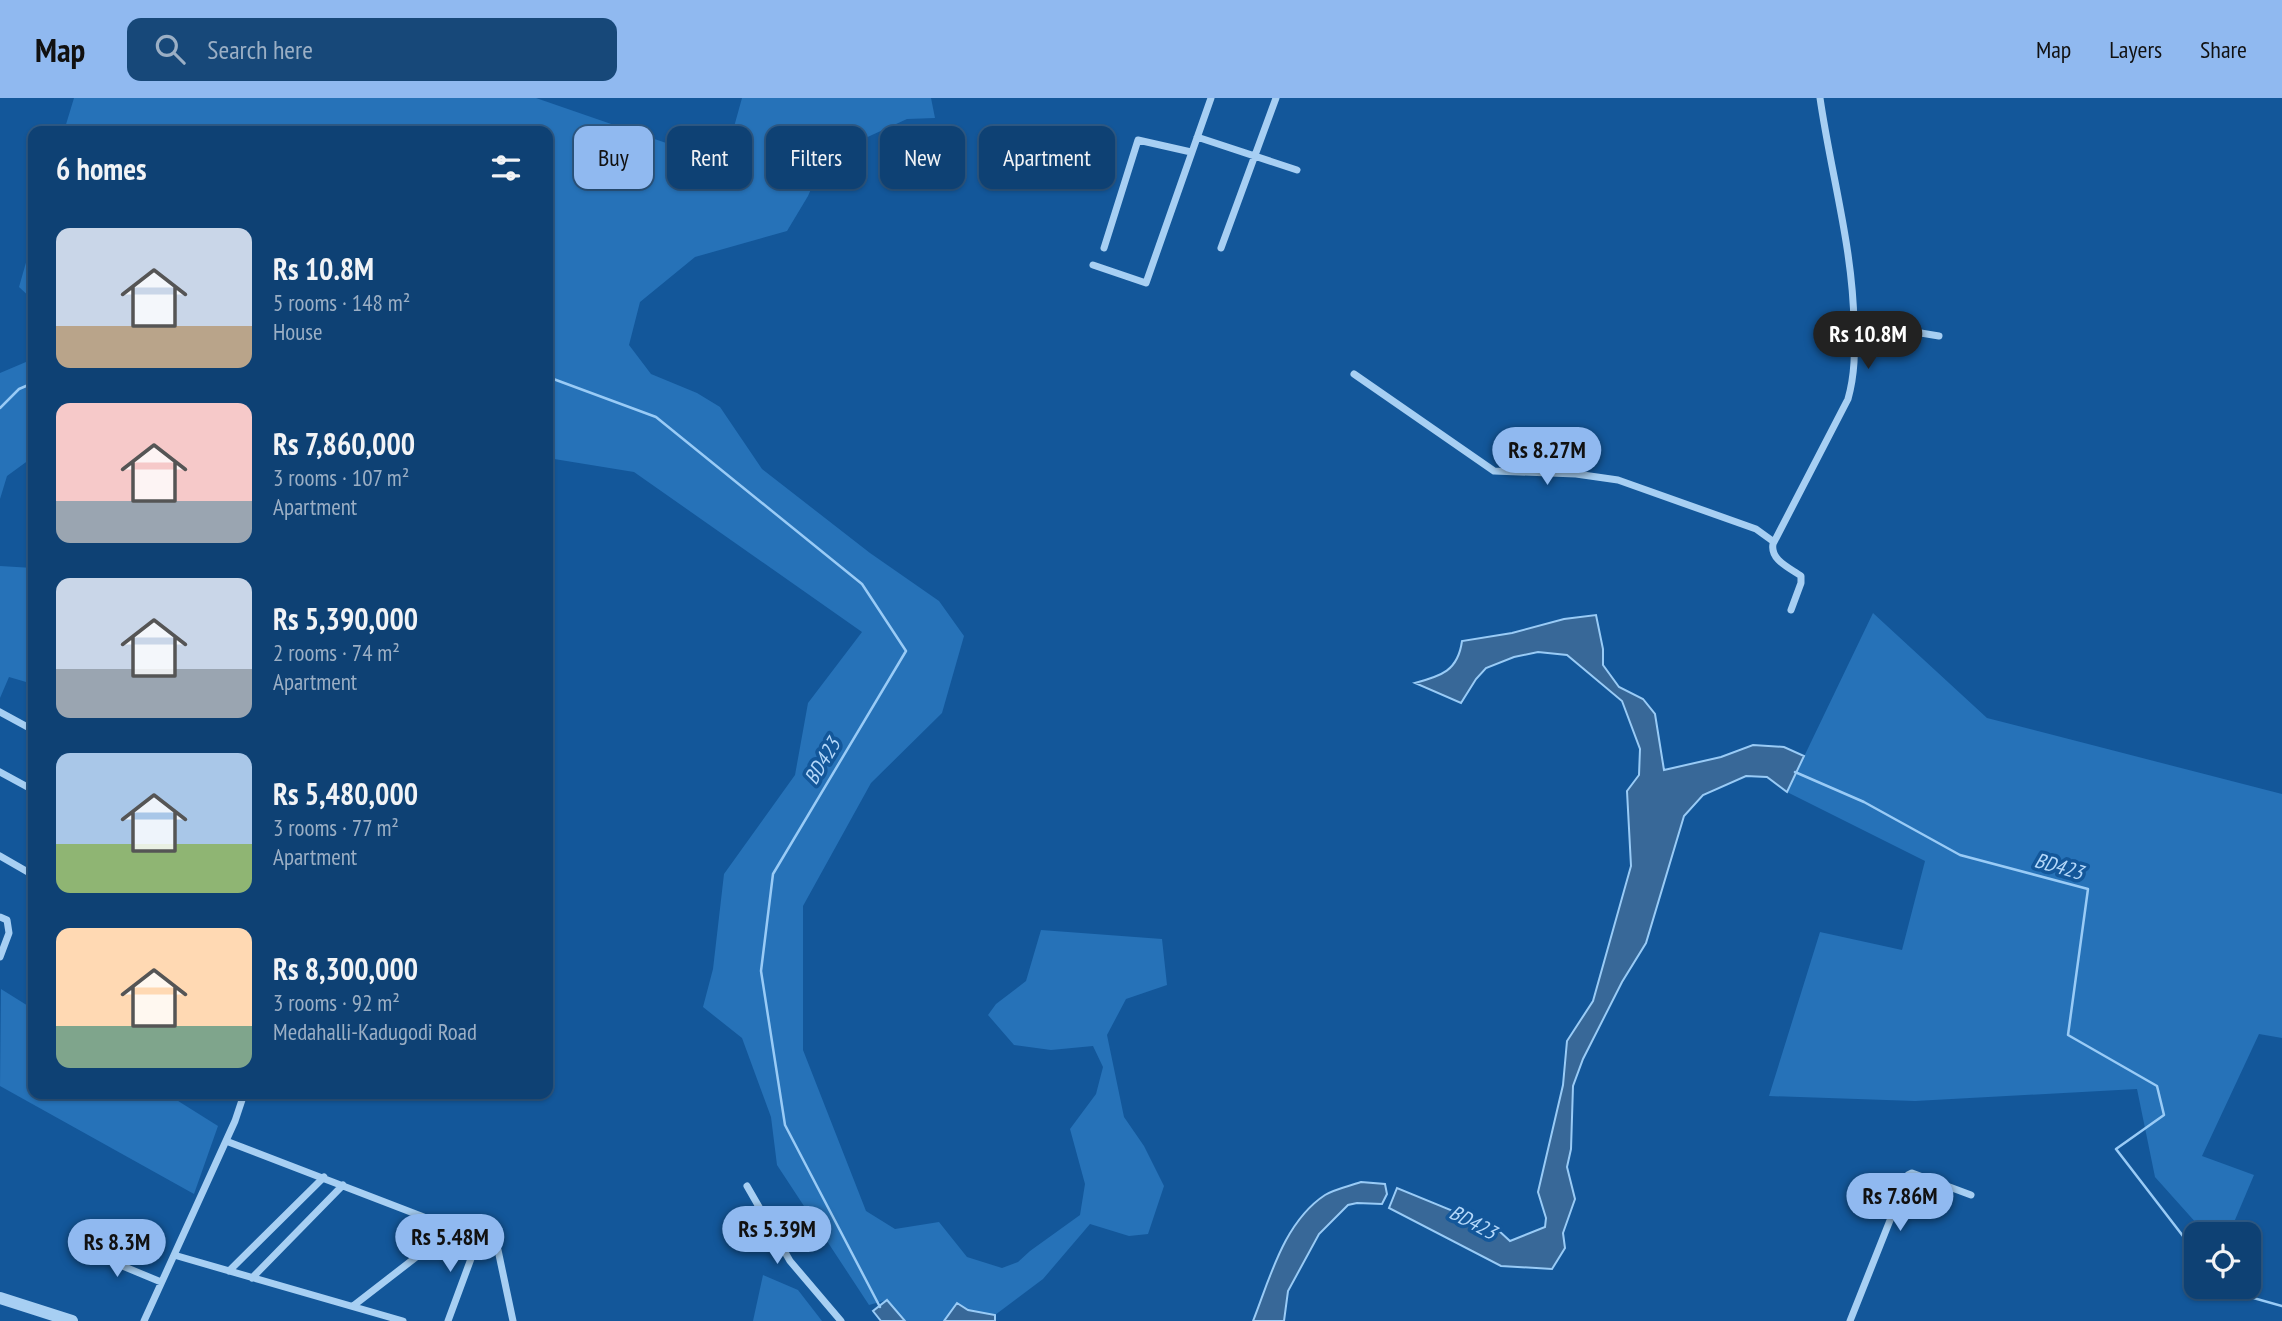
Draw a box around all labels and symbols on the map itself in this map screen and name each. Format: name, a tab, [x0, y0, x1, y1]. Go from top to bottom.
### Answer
pin: Rs 10.8M	[1796, 312, 1940, 371]
pin: Rs 8.27M	[1475, 428, 1619, 487]
water label: BD423	[798, 731, 848, 789]
water label: BD423	[2032, 846, 2089, 886]
pin: Rs 7.86M	[1828, 1174, 1972, 1233]
water label: BD423	[1445, 1199, 1503, 1247]
pin: Rs 5.39M	[705, 1206, 849, 1266]
pin: Rs 5.48M	[378, 1214, 522, 1274]
pin: Rs 8.3M	[52, 1220, 182, 1279]

